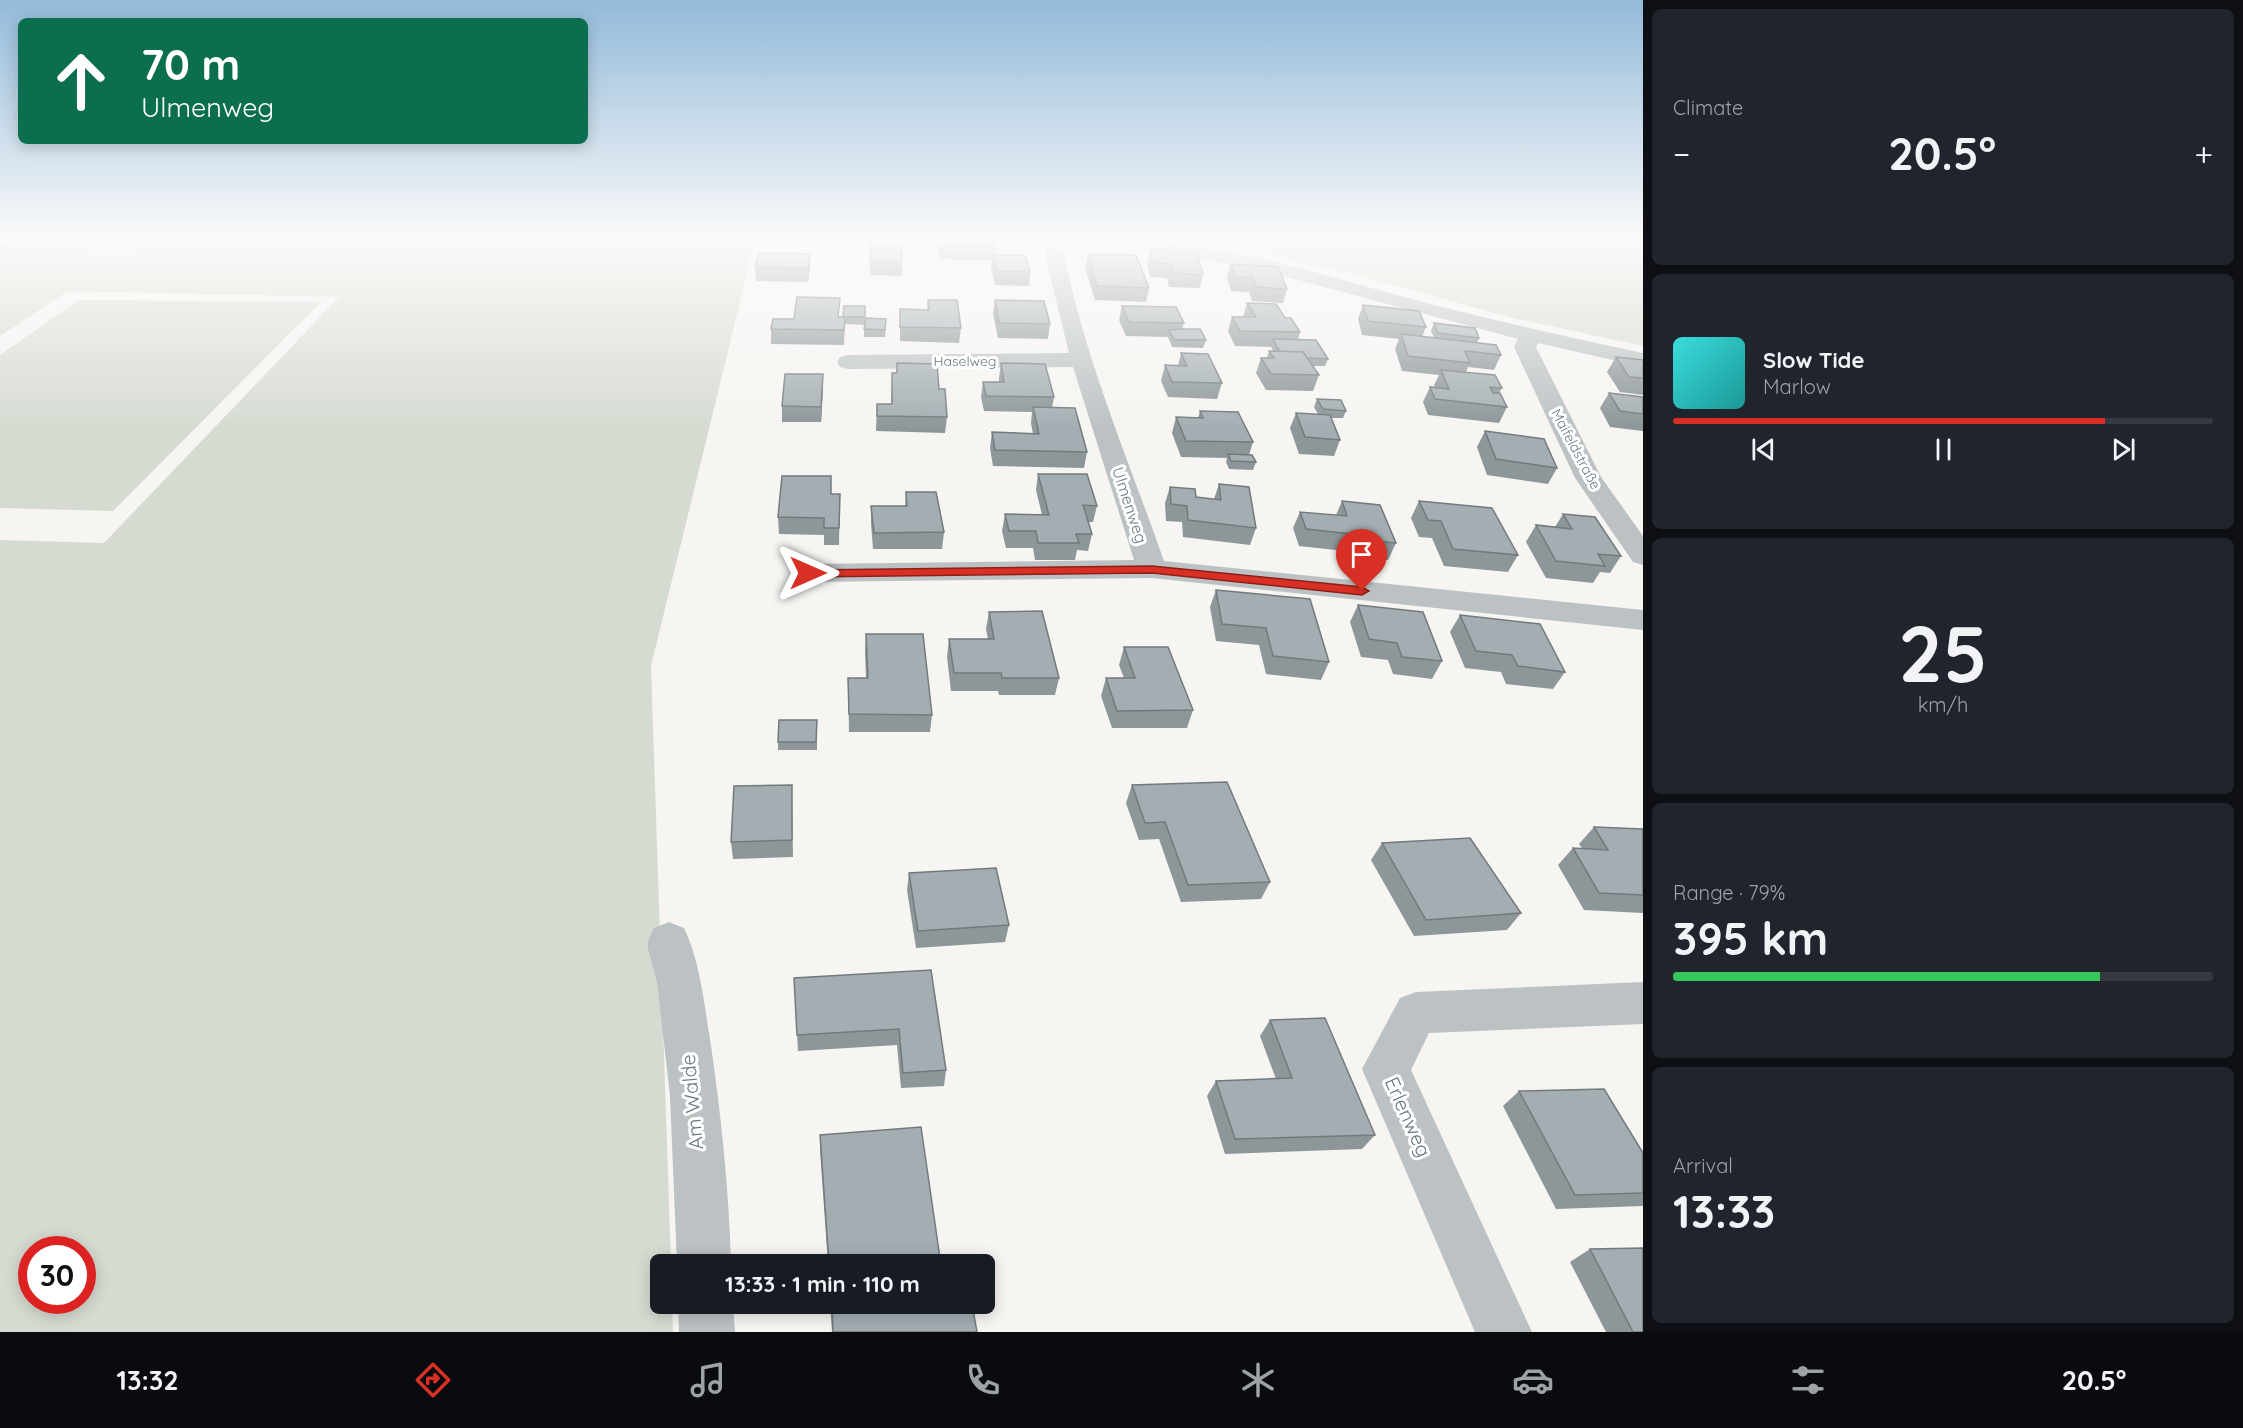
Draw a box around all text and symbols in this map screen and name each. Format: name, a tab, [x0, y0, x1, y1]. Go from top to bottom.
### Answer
text: 70 m	[141, 38, 240, 91]
icon: ahead	[42, 42, 120, 120]
text: Ulmenweg	[141, 90, 274, 124]
text: Climate	[1673, 95, 1743, 120]
text: 20.5°	[1888, 125, 1996, 181]
text: −	[1673, 133, 1690, 174]
text: +	[2194, 133, 2213, 174]
text: Slow Tide	[1763, 346, 1864, 374]
street label: Haselweg	[933, 352, 997, 370]
text: Marlow	[1763, 374, 1831, 399]
street label: Maifeldstraße	[1547, 406, 1605, 492]
icon: previous	[1747, 433, 1780, 466]
icon: pause	[1927, 433, 1960, 466]
icon: next	[2107, 433, 2140, 466]
street label: Ulmenweg	[1108, 464, 1152, 546]
pin	[1336, 529, 1387, 591]
icon: arrive	[1345, 538, 1378, 571]
position arrow	[776, 541, 840, 605]
text: 25	[1898, 604, 1988, 702]
text: km/h	[1918, 692, 1968, 717]
text: Range · 79%	[1673, 880, 1785, 905]
text: 395 km	[1673, 910, 1828, 966]
street label: Am Walde	[675, 1053, 708, 1151]
street label: Erlenweg	[1380, 1073, 1437, 1161]
text: Arrival	[1673, 1153, 1733, 1178]
text: 13:33	[1673, 1183, 1775, 1239]
speed limit sign: 30	[18, 1236, 96, 1314]
text: 13:33 · 1 min · 110 m	[725, 1270, 920, 1298]
icon: directions	[412, 1359, 454, 1401]
icon: music	[687, 1359, 729, 1401]
icon: phone	[962, 1359, 1004, 1401]
icon: climate	[1237, 1359, 1279, 1401]
icon: car	[1512, 1359, 1554, 1401]
icon: filters	[1787, 1359, 1829, 1401]
text: 13:32	[116, 1363, 179, 1397]
text: 20.5°	[2062, 1363, 2126, 1397]

